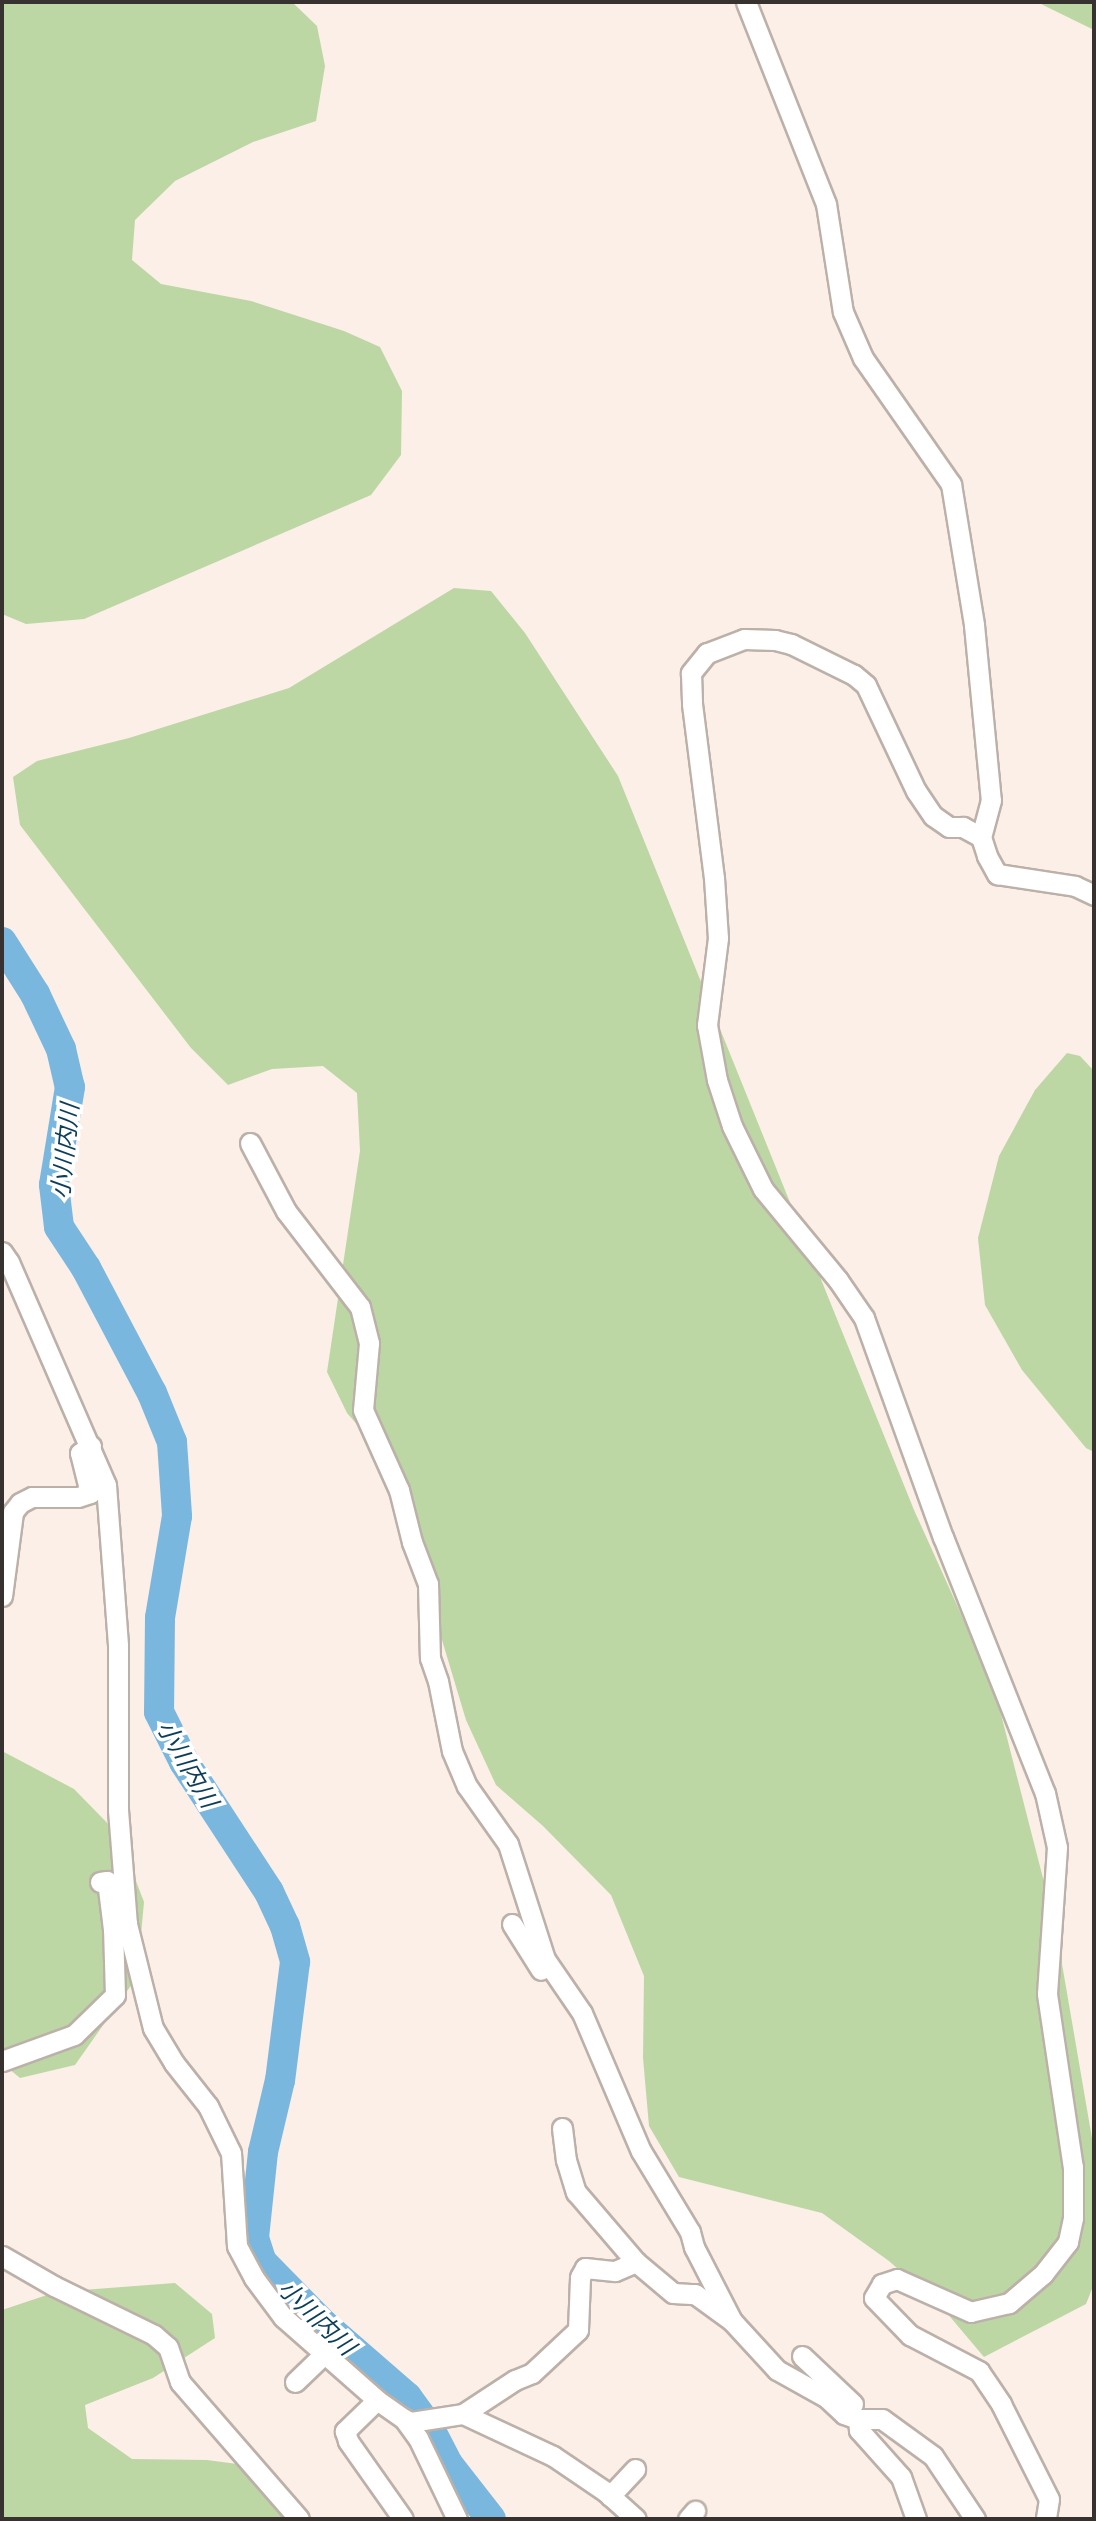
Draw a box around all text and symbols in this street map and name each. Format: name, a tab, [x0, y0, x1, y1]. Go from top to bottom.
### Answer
water label: 小川内川	[44, 1102, 82, 1200]
water label: 小川内川	[153, 1714, 225, 1812]
water label: 小川内川	[273, 2272, 363, 2360]

